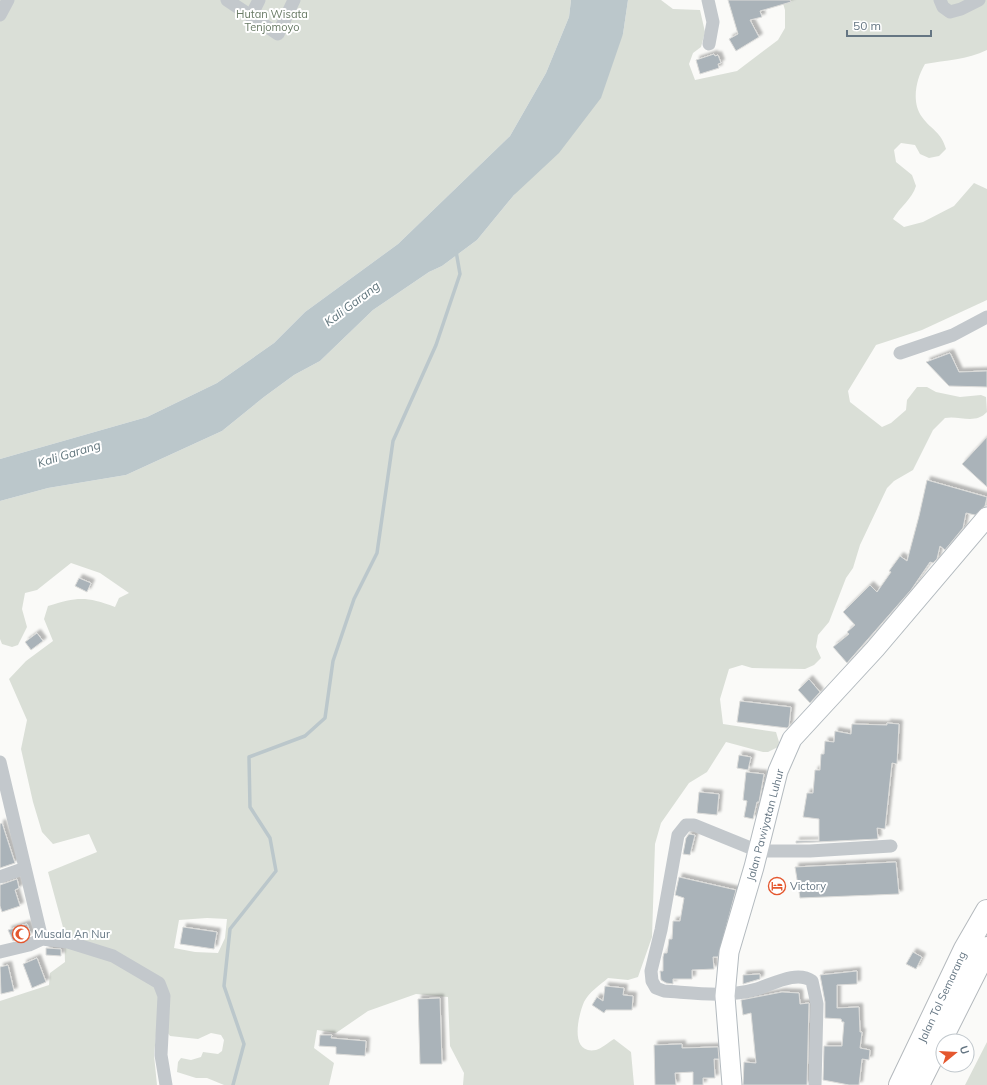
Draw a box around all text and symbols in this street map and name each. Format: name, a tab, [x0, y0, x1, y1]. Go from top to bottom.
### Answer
park label: Hutan Wisata Tenjomoyo	[236, 7, 308, 34]
scale bar	[847, 12, 931, 38]
text: 50 m	[853, 18, 881, 33]
water label: Kali Garang	[321, 278, 382, 329]
water label: Kali Garang	[35, 437, 102, 470]
street label: Jalan Pawiyatan Luhur	[743, 767, 787, 883]
hotel icon: Victory	[767, 876, 787, 896]
place label: Victory	[790, 879, 826, 893]
mosque icon: Musala An Nur	[11, 924, 31, 944]
place label: Musala An Nur	[34, 927, 110, 941]
street label: Jalan Tol Semarang	[915, 949, 969, 1045]
north arrow	[935, 1033, 975, 1073]
text: U	[957, 1044, 972, 1056]

